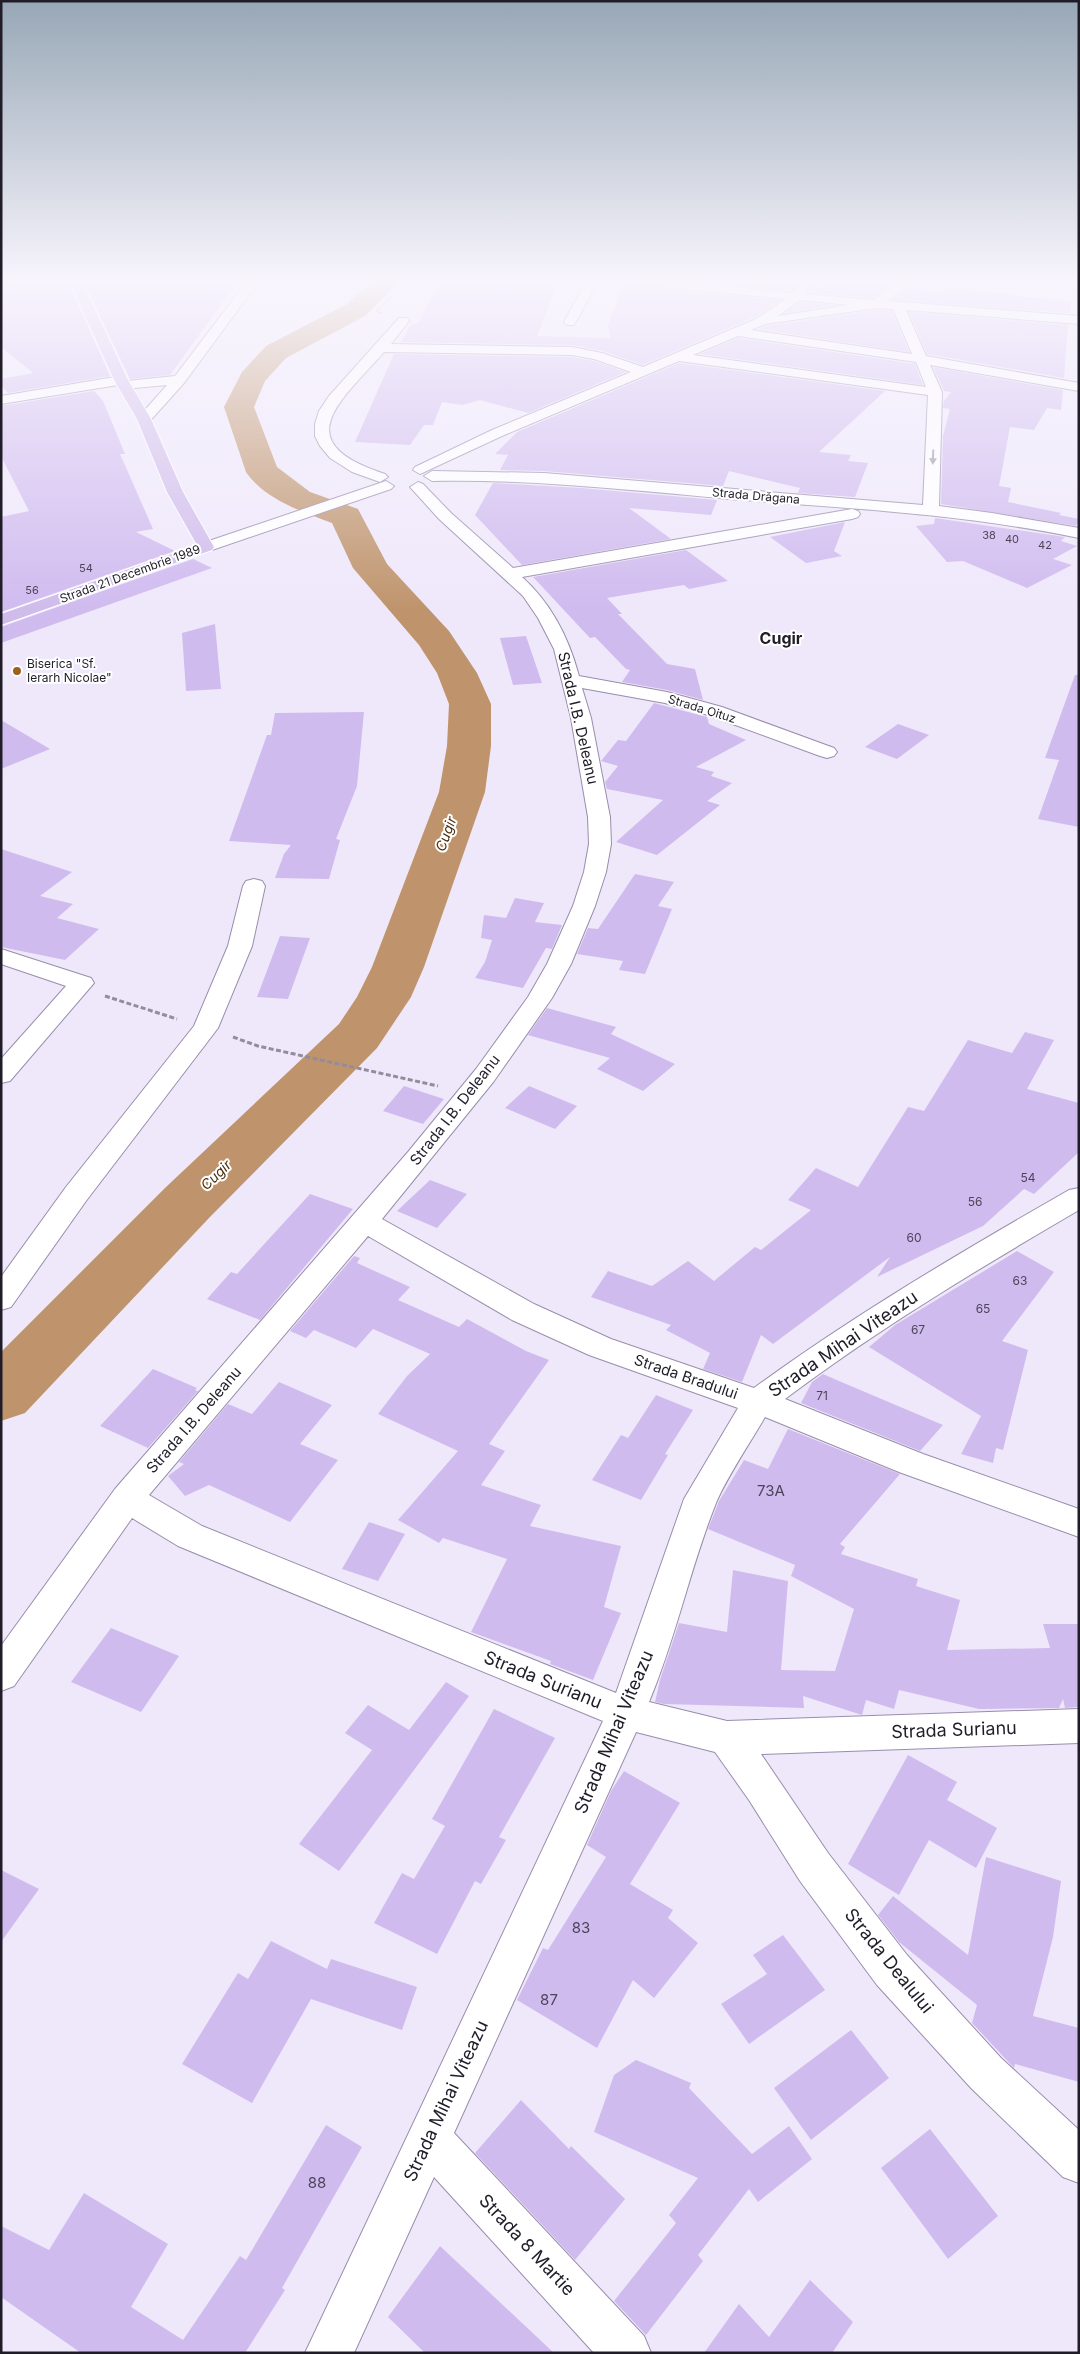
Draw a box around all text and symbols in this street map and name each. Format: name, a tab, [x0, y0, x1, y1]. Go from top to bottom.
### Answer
one-way arrow	[929, 449, 937, 465]
street label: Strada Drăgana	[711, 484, 801, 507]
house number: 38	[982, 528, 996, 542]
house number: 40	[1005, 532, 1019, 546]
house number: 42	[1038, 538, 1052, 552]
street label: Strada 21 Decembrie 1989	[58, 541, 202, 606]
house number: 54	[79, 561, 93, 575]
house number: 56	[25, 583, 39, 597]
district label: Cugir	[760, 628, 803, 648]
street label: Strada I.B. Deleanu	[554, 650, 603, 786]
place label: Biserica "Sf. Ierarh Nicolae"	[27, 656, 112, 685]
marker: Biserica "Sf. Ierarh Nicolae"	[11, 665, 23, 677]
street label: Strada Oituz	[666, 691, 738, 726]
water label: Cugir	[431, 813, 460, 854]
street label: Strada I.B. Deleanu	[405, 1050, 504, 1169]
water label: Cugir	[197, 1156, 235, 1193]
house number: 54	[1020, 1170, 1036, 1185]
house number: 56	[968, 1194, 982, 1209]
house number: 60	[906, 1230, 922, 1245]
house number: 63	[1013, 1273, 1027, 1288]
street label: Strada Mihai Viteazu	[764, 1286, 921, 1401]
house number: 65	[976, 1301, 990, 1316]
house number: 67	[911, 1322, 925, 1337]
street label: Strada Bradului	[632, 1350, 741, 1403]
street label: Strada I.B. Deleanu	[142, 1362, 245, 1477]
house number: 71	[816, 1388, 828, 1403]
house number: 73A	[757, 1481, 785, 1500]
street label: Strada Surianu	[481, 1646, 605, 1713]
street label: Strada Mihai Viteazu	[570, 1647, 657, 1817]
street label: Strada Surianu	[891, 1717, 1017, 1742]
street label: Strada Dealului	[841, 1904, 938, 2017]
house number: 83	[572, 1918, 590, 1937]
house number: 87	[540, 1990, 558, 2009]
street label: Strada Mihai Viteazu	[399, 2017, 492, 2185]
house number: 88	[308, 2173, 326, 2192]
street label: Strada 8 Martie	[475, 2190, 580, 2300]

